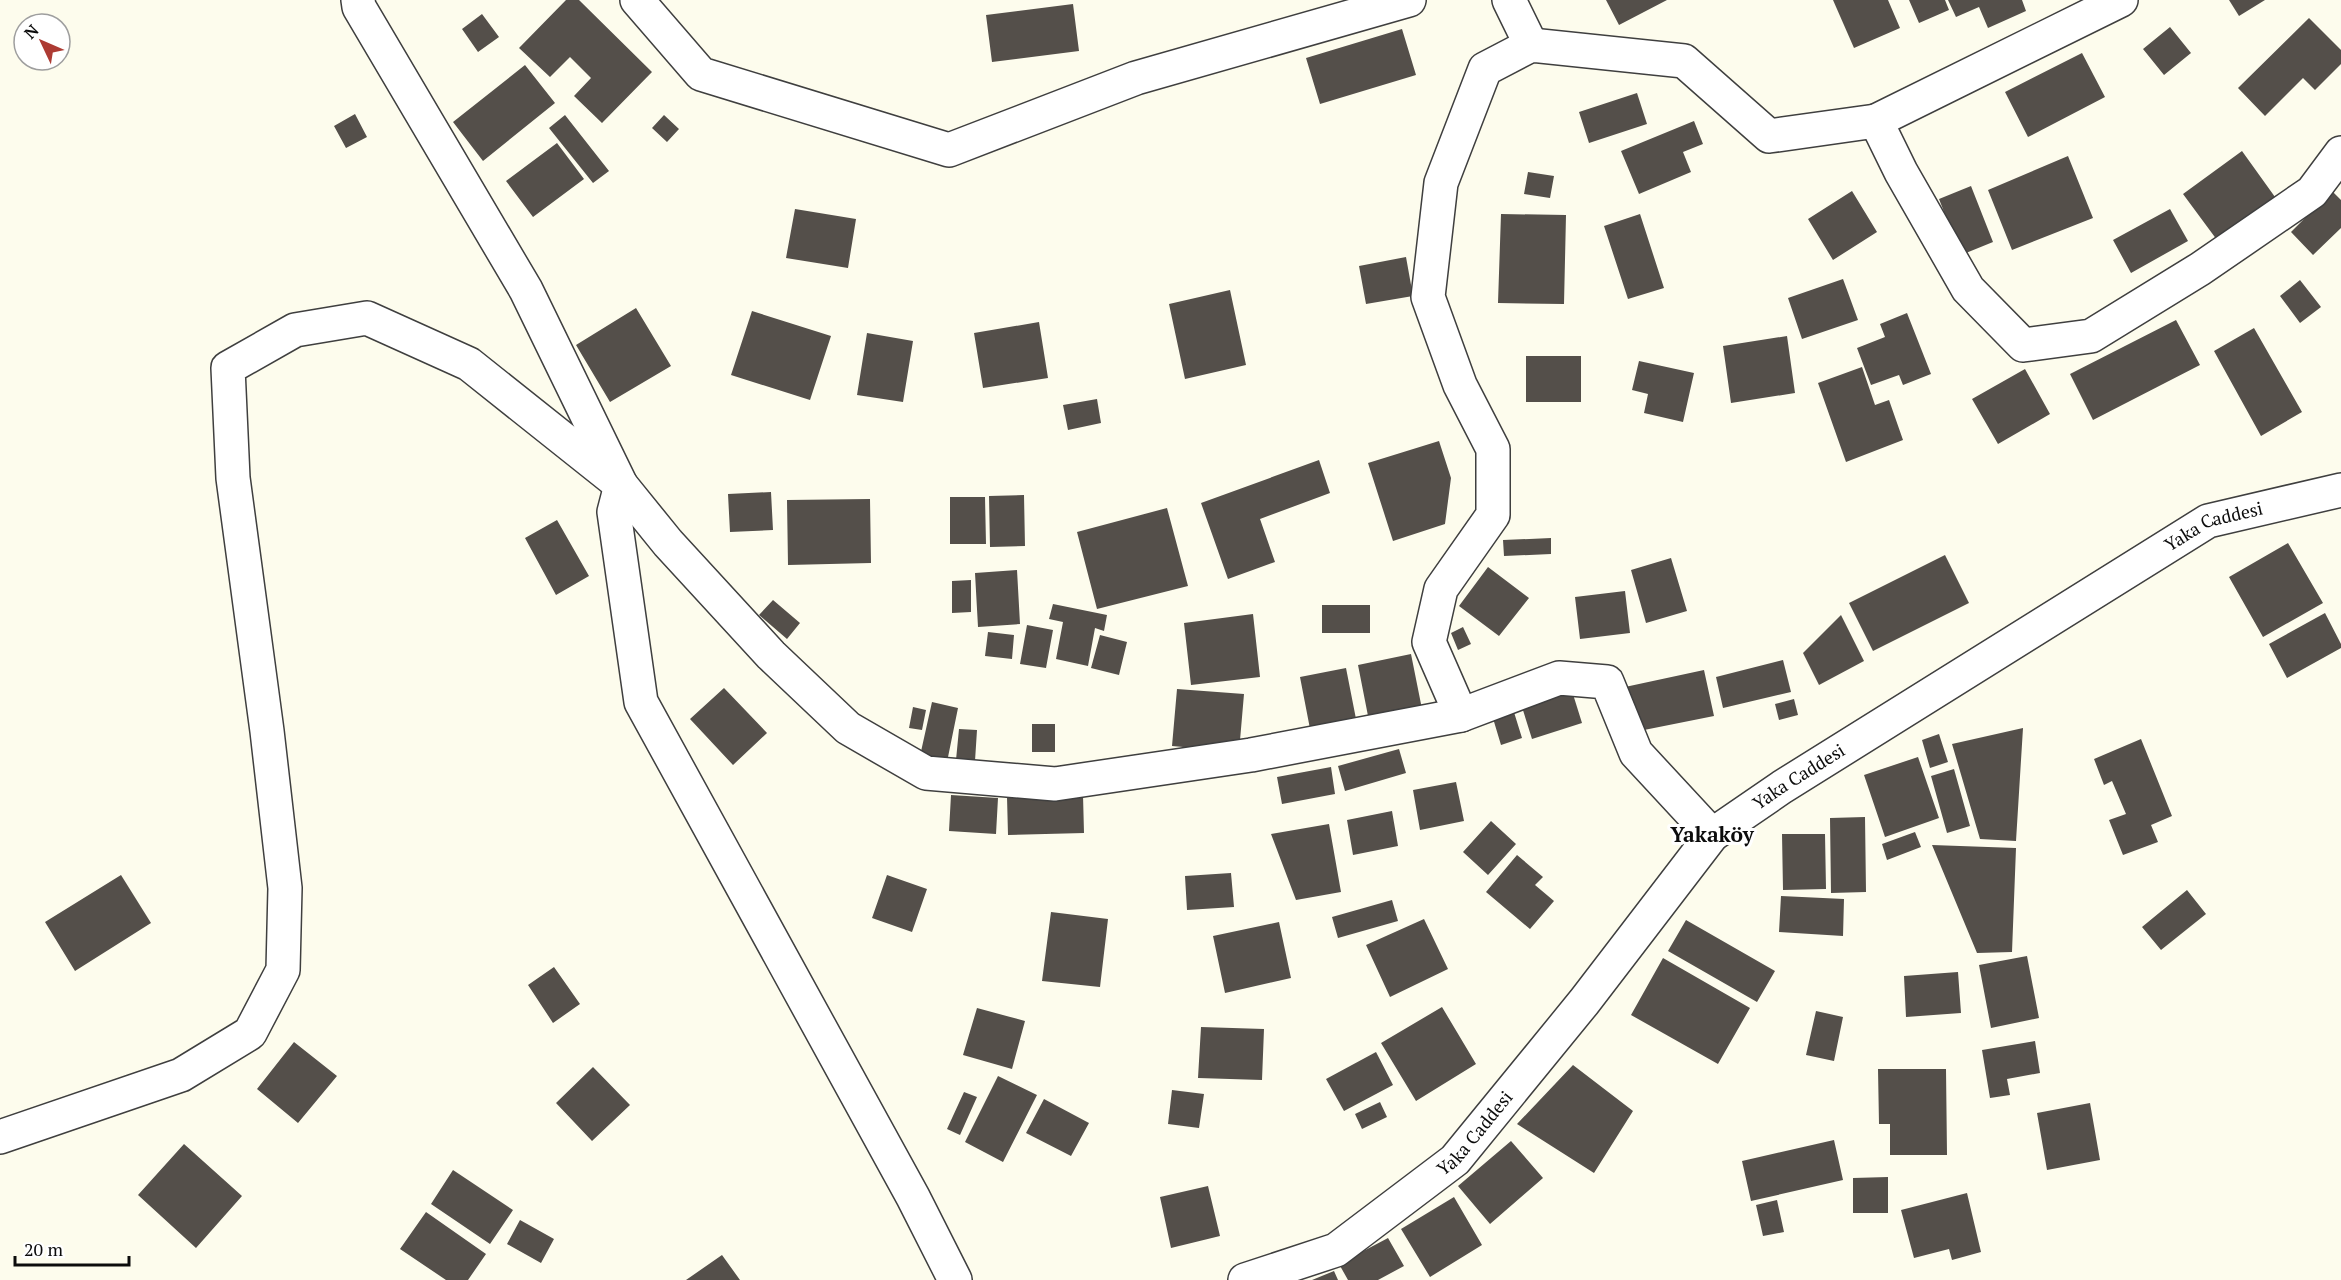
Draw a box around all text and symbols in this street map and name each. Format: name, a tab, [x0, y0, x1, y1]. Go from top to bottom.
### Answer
north arrow	[12, 12, 72, 72]
text: N	[19, 20, 43, 44]
street label: Yaka Caddesi	[2160, 496, 2265, 556]
street label: Yaka Caddesi	[1748, 738, 1849, 815]
district label: Yakaköy	[1670, 820, 1755, 848]
street label: Yaka Caddesi	[1432, 1086, 1518, 1181]
scale bar	[15, 1229, 129, 1267]
text: 20 m	[24, 1237, 64, 1261]

